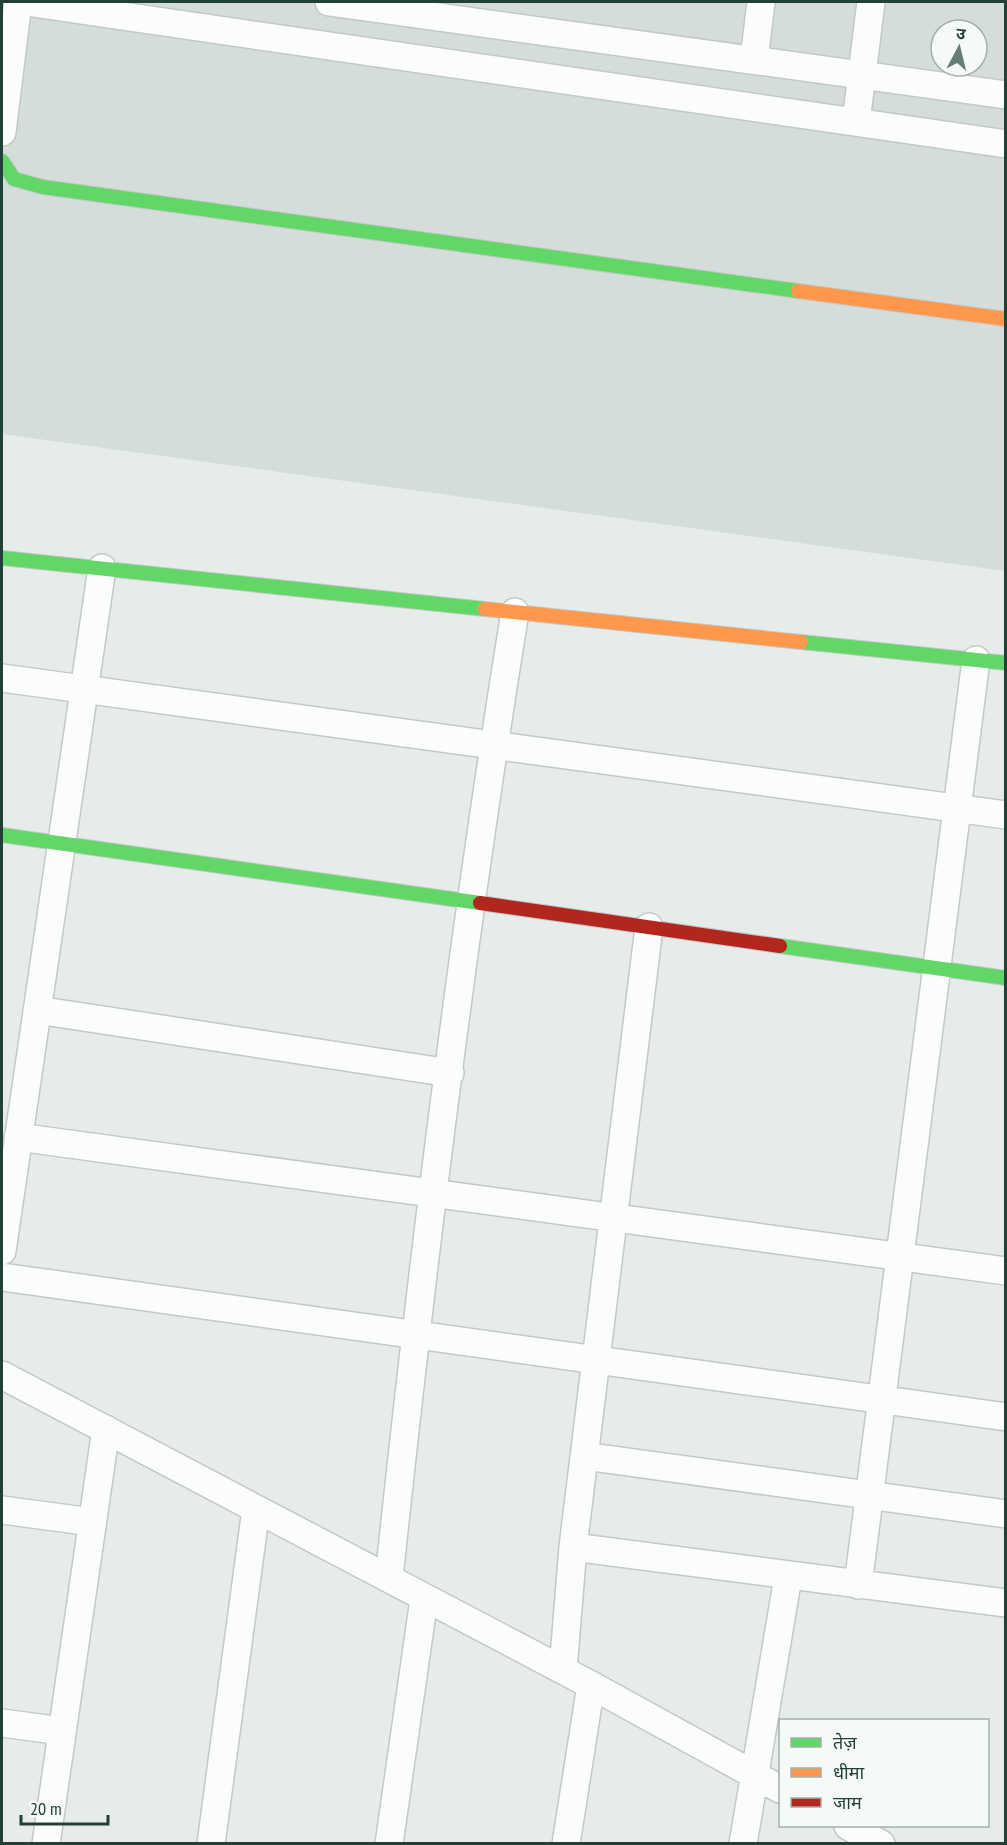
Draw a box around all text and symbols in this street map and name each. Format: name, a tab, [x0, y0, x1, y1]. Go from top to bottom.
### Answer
north arrow	[929, 18, 989, 78]
text: उ	[955, 23, 967, 44]
legend	[779, 1719, 989, 1827]
text: तेज़	[833, 1731, 857, 1754]
text: धीमा	[833, 1761, 864, 1784]
scale bar	[21, 1788, 108, 1826]
text: जाम	[833, 1791, 863, 1814]
text: 20 m	[30, 1797, 62, 1820]

